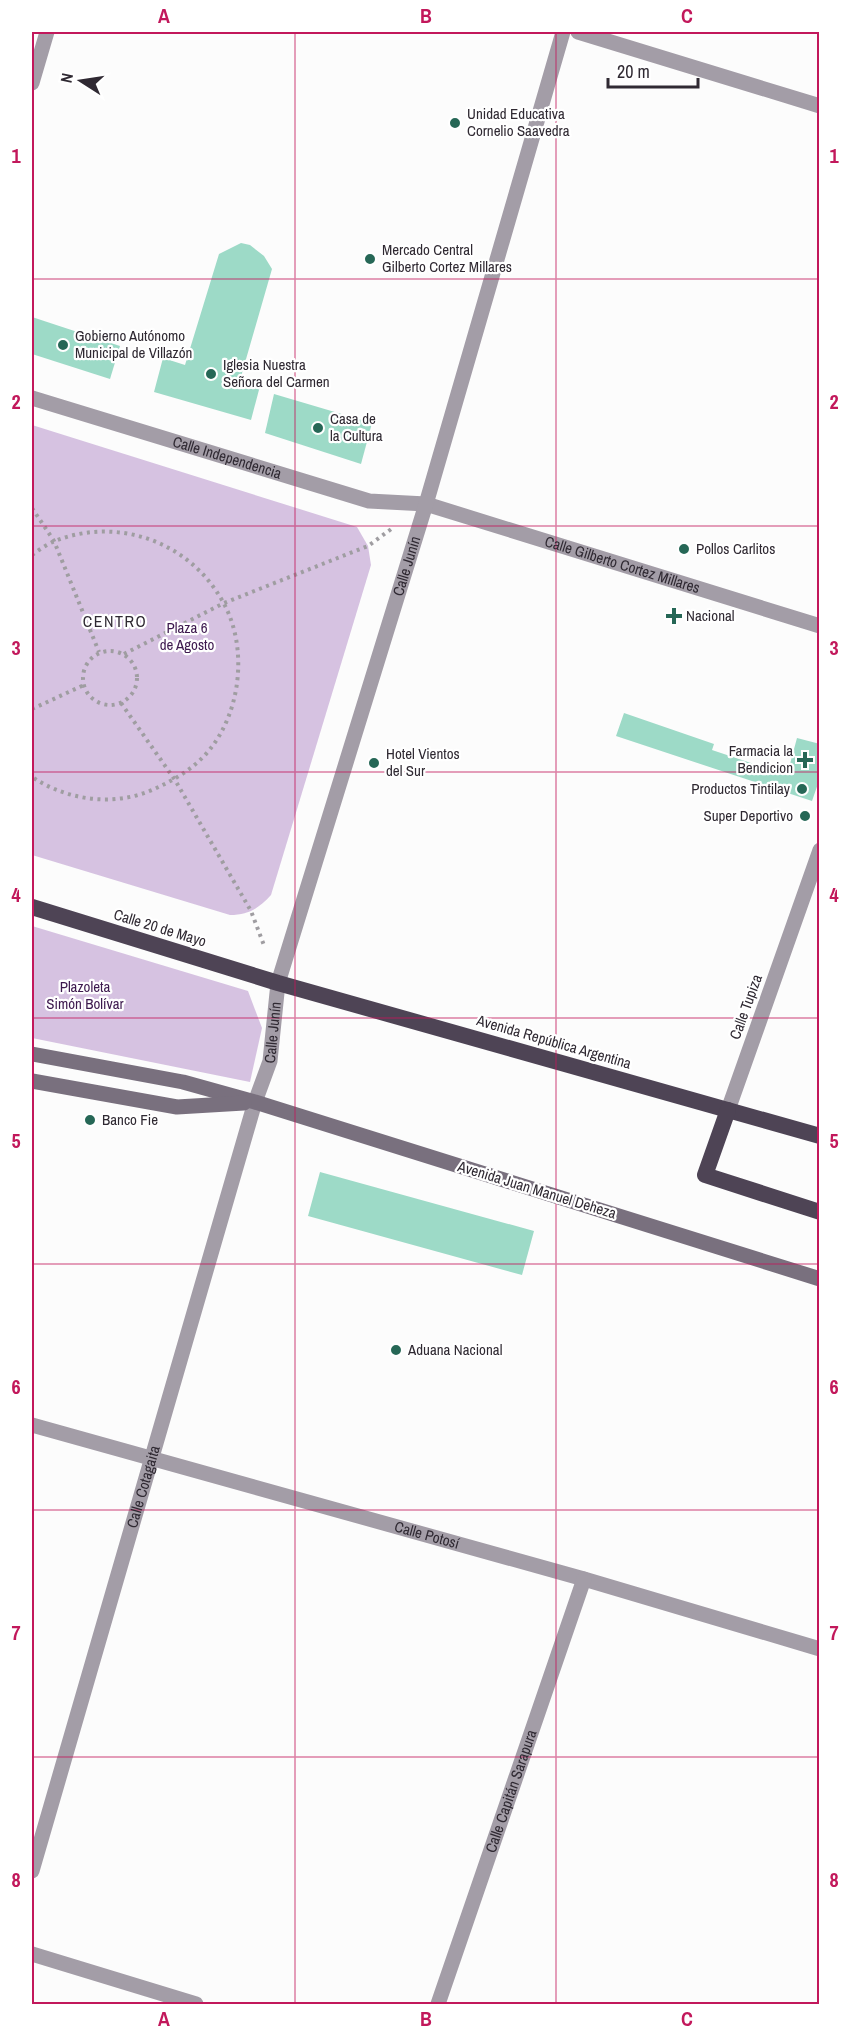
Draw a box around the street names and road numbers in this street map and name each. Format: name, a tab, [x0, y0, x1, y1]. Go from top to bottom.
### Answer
street label: Calle Independencia	[170, 431, 284, 484]
street label: Calle Gilberto Cortez Millares	[542, 530, 703, 598]
street label: Calle Junín	[387, 534, 425, 599]
street label: Calle 20 de Mayo	[111, 903, 209, 952]
street label: Calle Tupiza	[724, 971, 767, 1042]
street label: Calle Junín	[259, 1001, 286, 1064]
street label: Avenida República Argentina	[473, 1009, 634, 1074]
street label: Avenida Juan Manuel Deheza	[454, 1155, 619, 1224]
street label: Calle Cotagaita	[121, 1443, 165, 1530]
street label: Calle Potosí	[392, 1516, 462, 1554]
street label: Calle Capitán Sarapura	[480, 1727, 542, 1855]

